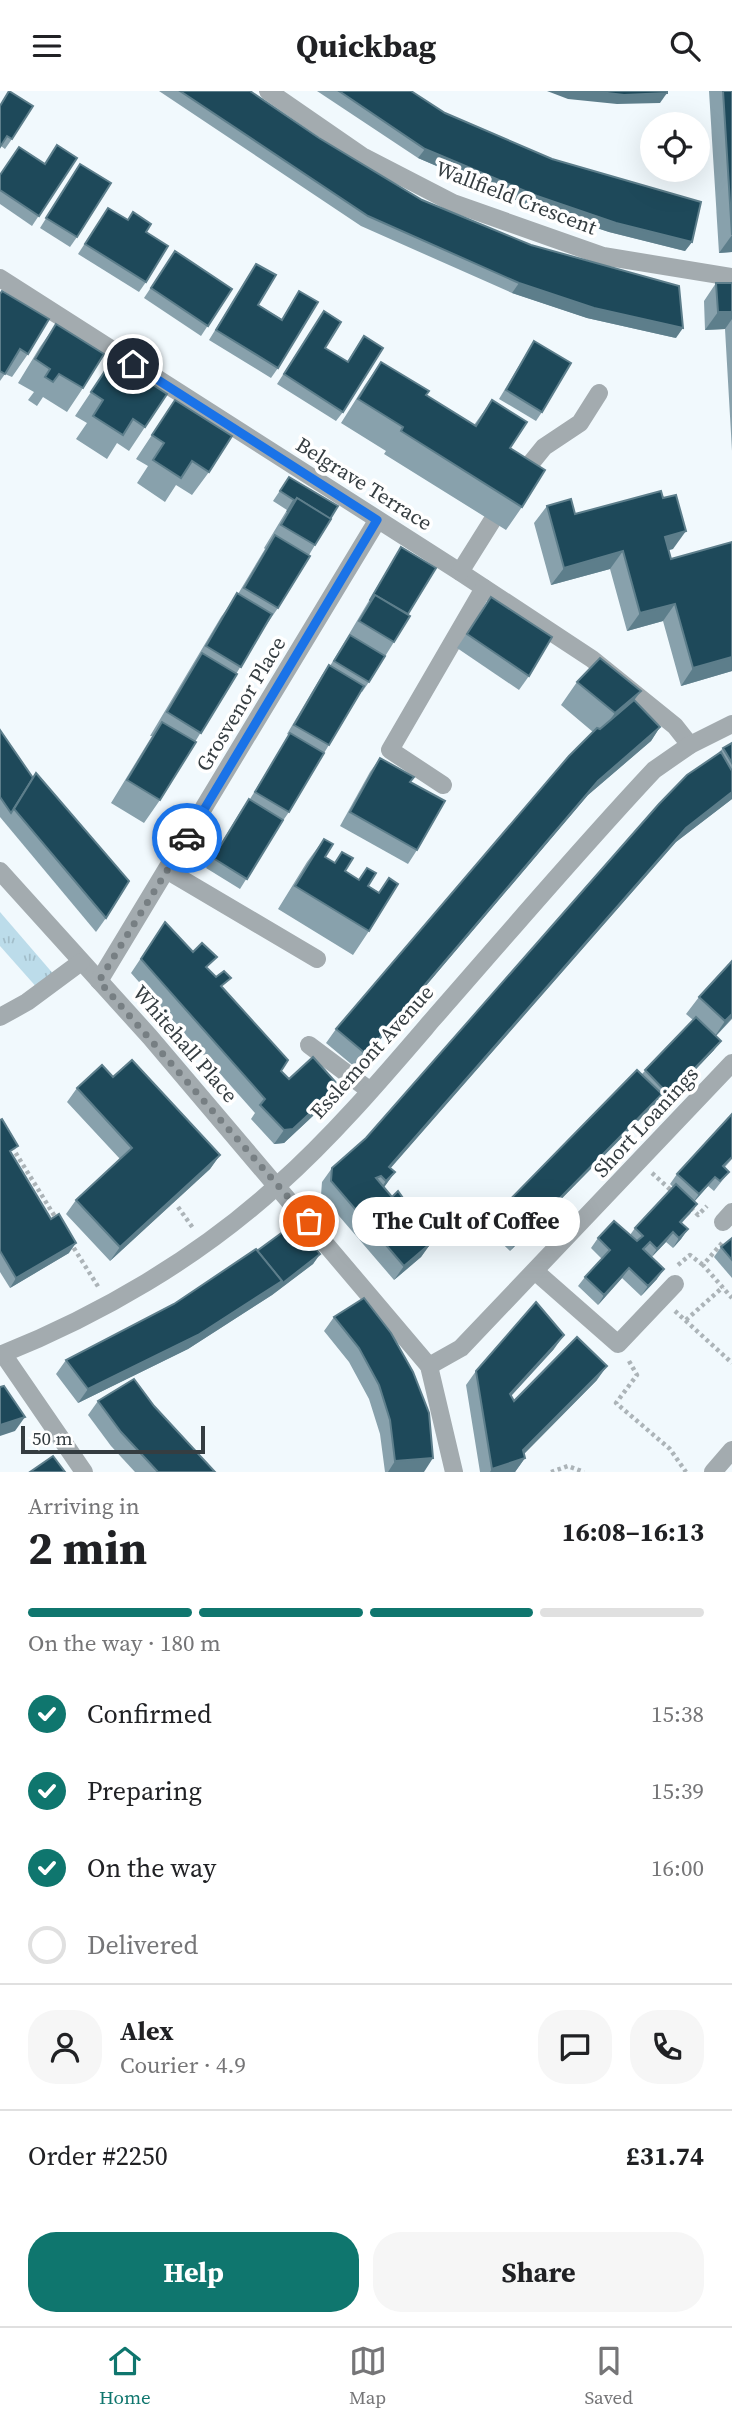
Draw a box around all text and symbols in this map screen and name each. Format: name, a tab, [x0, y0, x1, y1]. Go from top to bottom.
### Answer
text: Quickbag	[296, 24, 436, 68]
icon: menu	[28, 27, 66, 65]
icon: search	[666, 27, 704, 65]
map controls	[640, 112, 710, 182]
button: locate	[640, 112, 710, 182]
street label: Wallfield Crescent	[431, 153, 601, 242]
pin	[103, 334, 163, 394]
icon: home	[114, 345, 152, 383]
street label: Belgrave Terrace	[290, 430, 438, 537]
street label: Grosvenor Place	[189, 631, 292, 777]
courier	[152, 803, 222, 873]
icon: car	[168, 819, 206, 857]
street label: Esslemont Avenue	[304, 978, 440, 1125]
street label: Whitehall Place	[126, 979, 245, 1109]
street label: Short Loanings	[587, 1060, 705, 1183]
pin	[279, 1191, 339, 1251]
callout: The Cult of Coffee	[351, 1197, 578, 1245]
icon: bag	[290, 1202, 328, 1240]
text: The Cult of Coffee	[373, 1205, 559, 1237]
scale bar	[21, 1423, 205, 1455]
text: 50 m	[32, 1425, 73, 1451]
text: Arriving in	[28, 1490, 140, 1522]
text: 16:08–16:13	[562, 1514, 704, 1550]
text: 2 min	[28, 1516, 147, 1579]
text: On the way · 180 m	[28, 1627, 221, 1659]
icon: check	[28, 1695, 66, 1733]
text: Confirmed	[87, 1696, 212, 1732]
text: 15:38	[651, 1698, 704, 1730]
icon: check	[28, 1772, 66, 1810]
text: Preparing	[87, 1773, 202, 1809]
text: 15:39	[651, 1775, 704, 1807]
icon: check	[28, 1849, 66, 1887]
text: On the way	[87, 1850, 216, 1886]
text: 16:00	[651, 1852, 704, 1884]
text: Delivered	[87, 1927, 198, 1963]
button: person	[28, 2010, 102, 2084]
button: chat	[538, 2010, 612, 2084]
button: phone	[630, 2010, 704, 2084]
text: Alex	[120, 2013, 174, 2049]
text: Courier · 4.9	[120, 2049, 246, 2081]
text: Order #2250	[28, 2138, 168, 2174]
text: £31.74	[626, 2138, 704, 2174]
button: Help	[28, 2232, 359, 2312]
button: Share	[373, 2232, 704, 2312]
tab: Home	[99, 2342, 151, 2410]
tab: Map	[349, 2342, 387, 2410]
tab: Saved	[584, 2342, 633, 2410]

